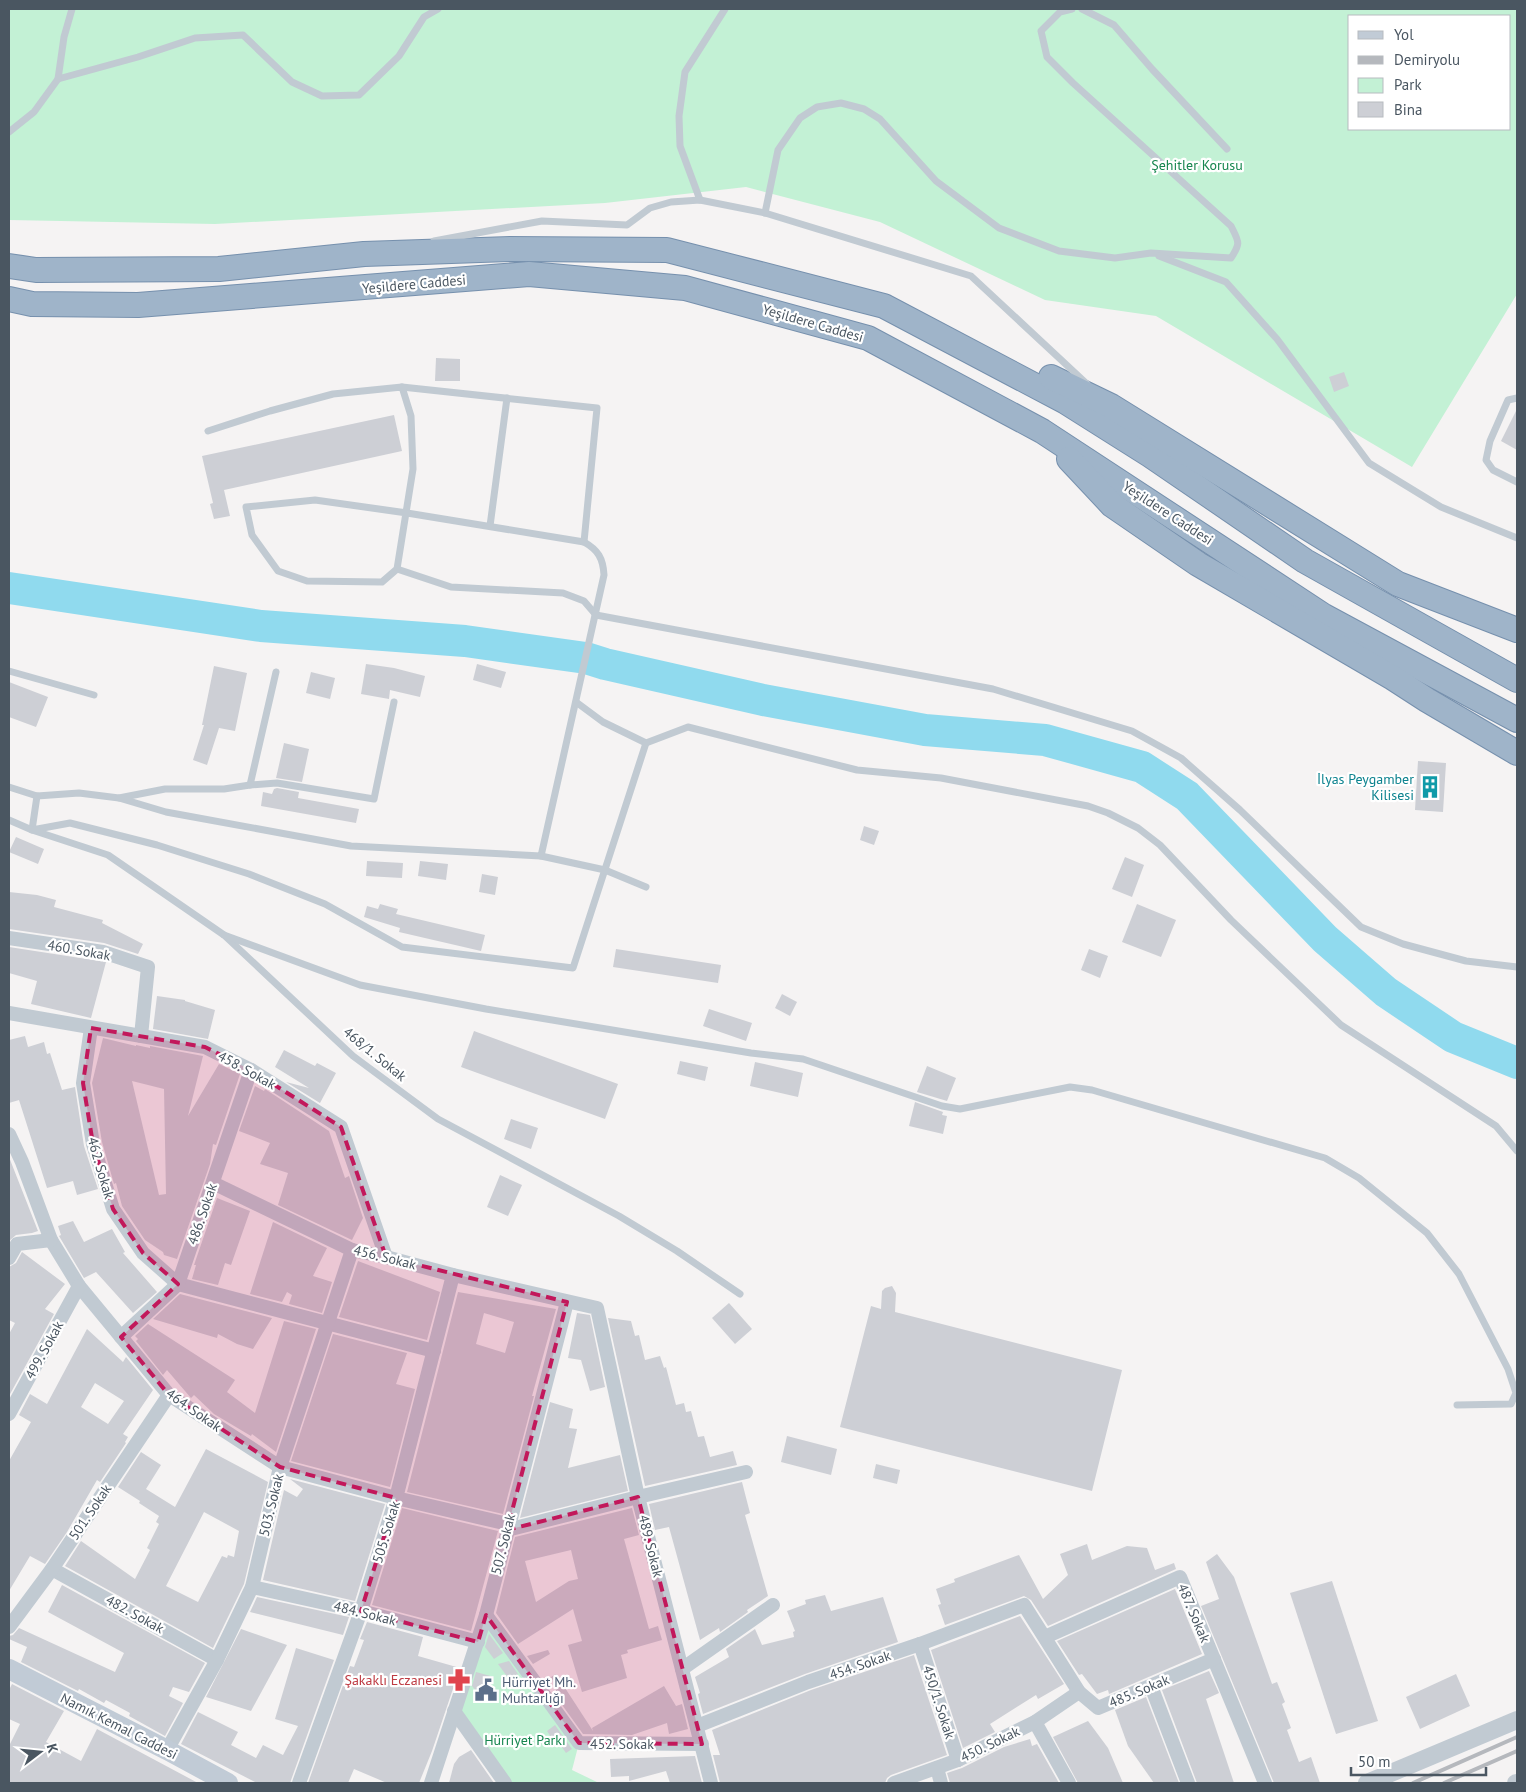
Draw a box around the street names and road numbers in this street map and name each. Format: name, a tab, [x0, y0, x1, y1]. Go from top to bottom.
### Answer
street label: Yeşildere Caddesi	[361, 270, 467, 298]
street label: Yeşildere Caddesi	[760, 300, 866, 346]
street label: Yeşildere Caddesi	[1119, 477, 1217, 549]
street label: 460. Sokak	[46, 936, 112, 964]
street label: 468/1. Sokak	[340, 1023, 411, 1085]
street label: 458. Sokak	[215, 1047, 280, 1093]
street label: 462. Sokak	[84, 1135, 119, 1201]
street label: 486. Sokak	[183, 1181, 221, 1247]
street label: 456. Sokak	[352, 1241, 418, 1274]
street label: 499. Sokak	[21, 1317, 67, 1382]
street label: 464. Sokak	[163, 1384, 226, 1436]
street label: 503. Sokak	[255, 1472, 288, 1538]
street label: 501. Sokak	[65, 1480, 115, 1543]
street label: 505. Sokak	[368, 1499, 404, 1565]
street label: 507. Sokak	[487, 1511, 519, 1576]
street label: 489. Sokak	[635, 1513, 668, 1579]
street label: 487. Sokak	[1174, 1581, 1215, 1645]
street label: 482. Sokak	[103, 1591, 168, 1637]
street label: 484. Sokak	[332, 1597, 398, 1630]
street label: 454. Sokak	[827, 1646, 893, 1684]
street label: 450/1. Sokak	[919, 1663, 959, 1741]
street label: 485. Sokak	[1106, 1670, 1172, 1712]
street label: Namık Kemal Caddesi	[57, 1689, 181, 1763]
street label: 450. Sokak	[957, 1722, 1023, 1766]
street label: 452. Sokak	[590, 1735, 654, 1753]

